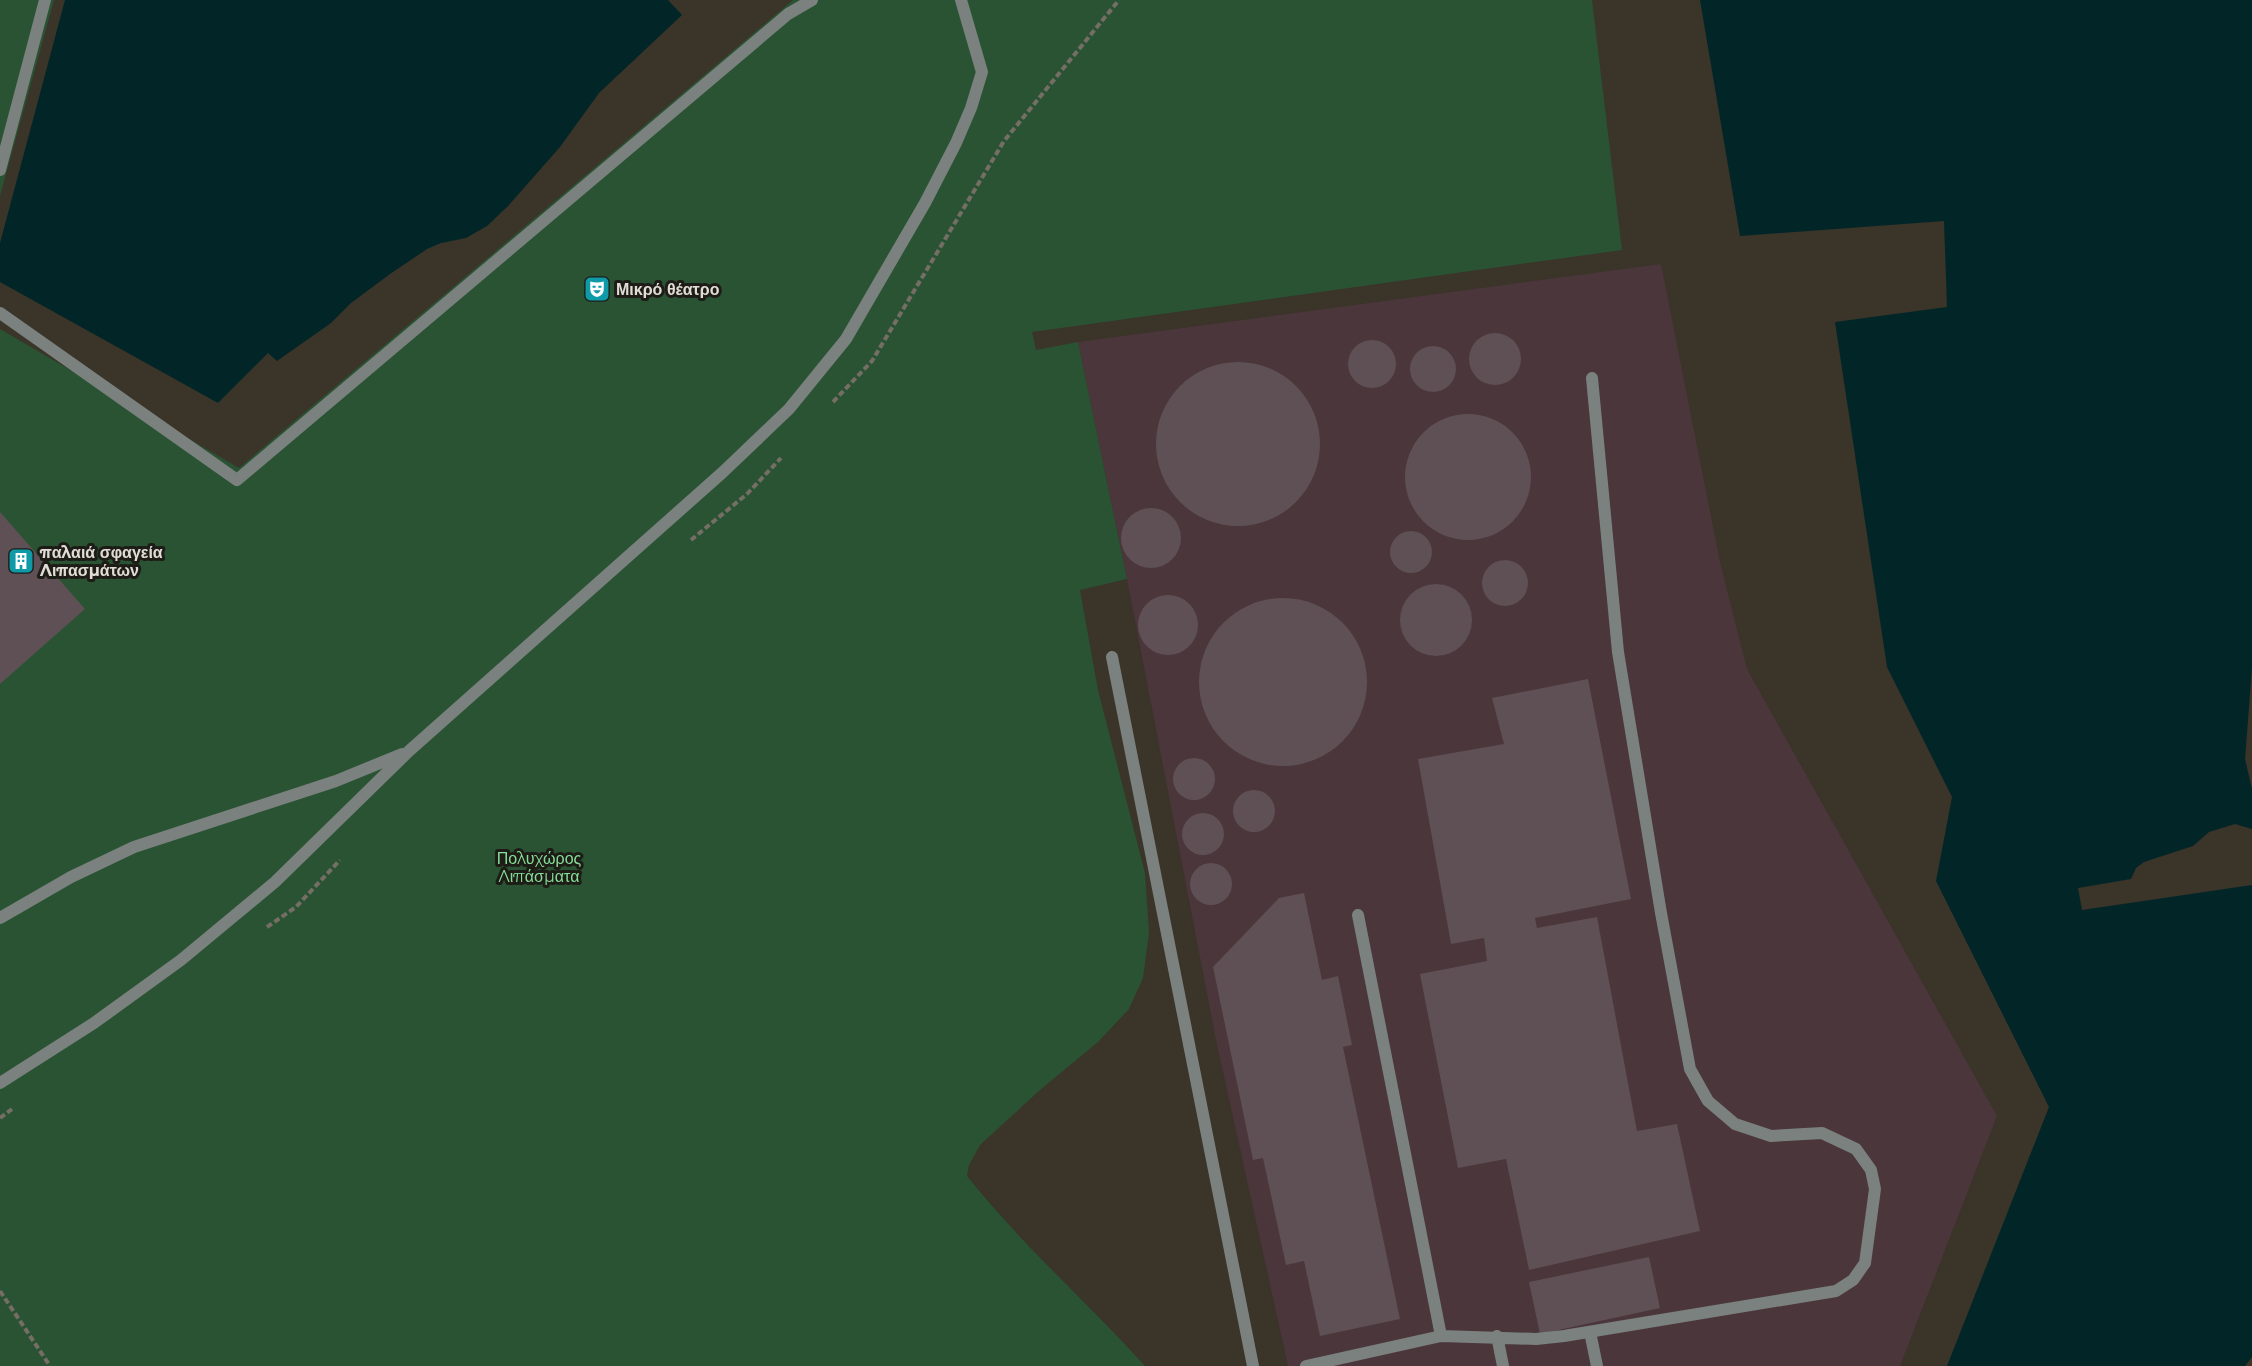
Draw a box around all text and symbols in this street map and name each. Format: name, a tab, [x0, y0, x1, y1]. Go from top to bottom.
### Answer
theatre icon: Μικρό θέατρο	[582, 274, 612, 304]
place label: Μικρό θέατρο	[616, 280, 720, 299]
place label: παλαιά σφαγεία Λιπασμάτων	[39, 543, 163, 580]
building icon: παλαιά σφαγεία Λιπασμάτων	[6, 546, 36, 576]
park label: Πολυχώρος Λιπάσματα	[497, 849, 582, 886]

